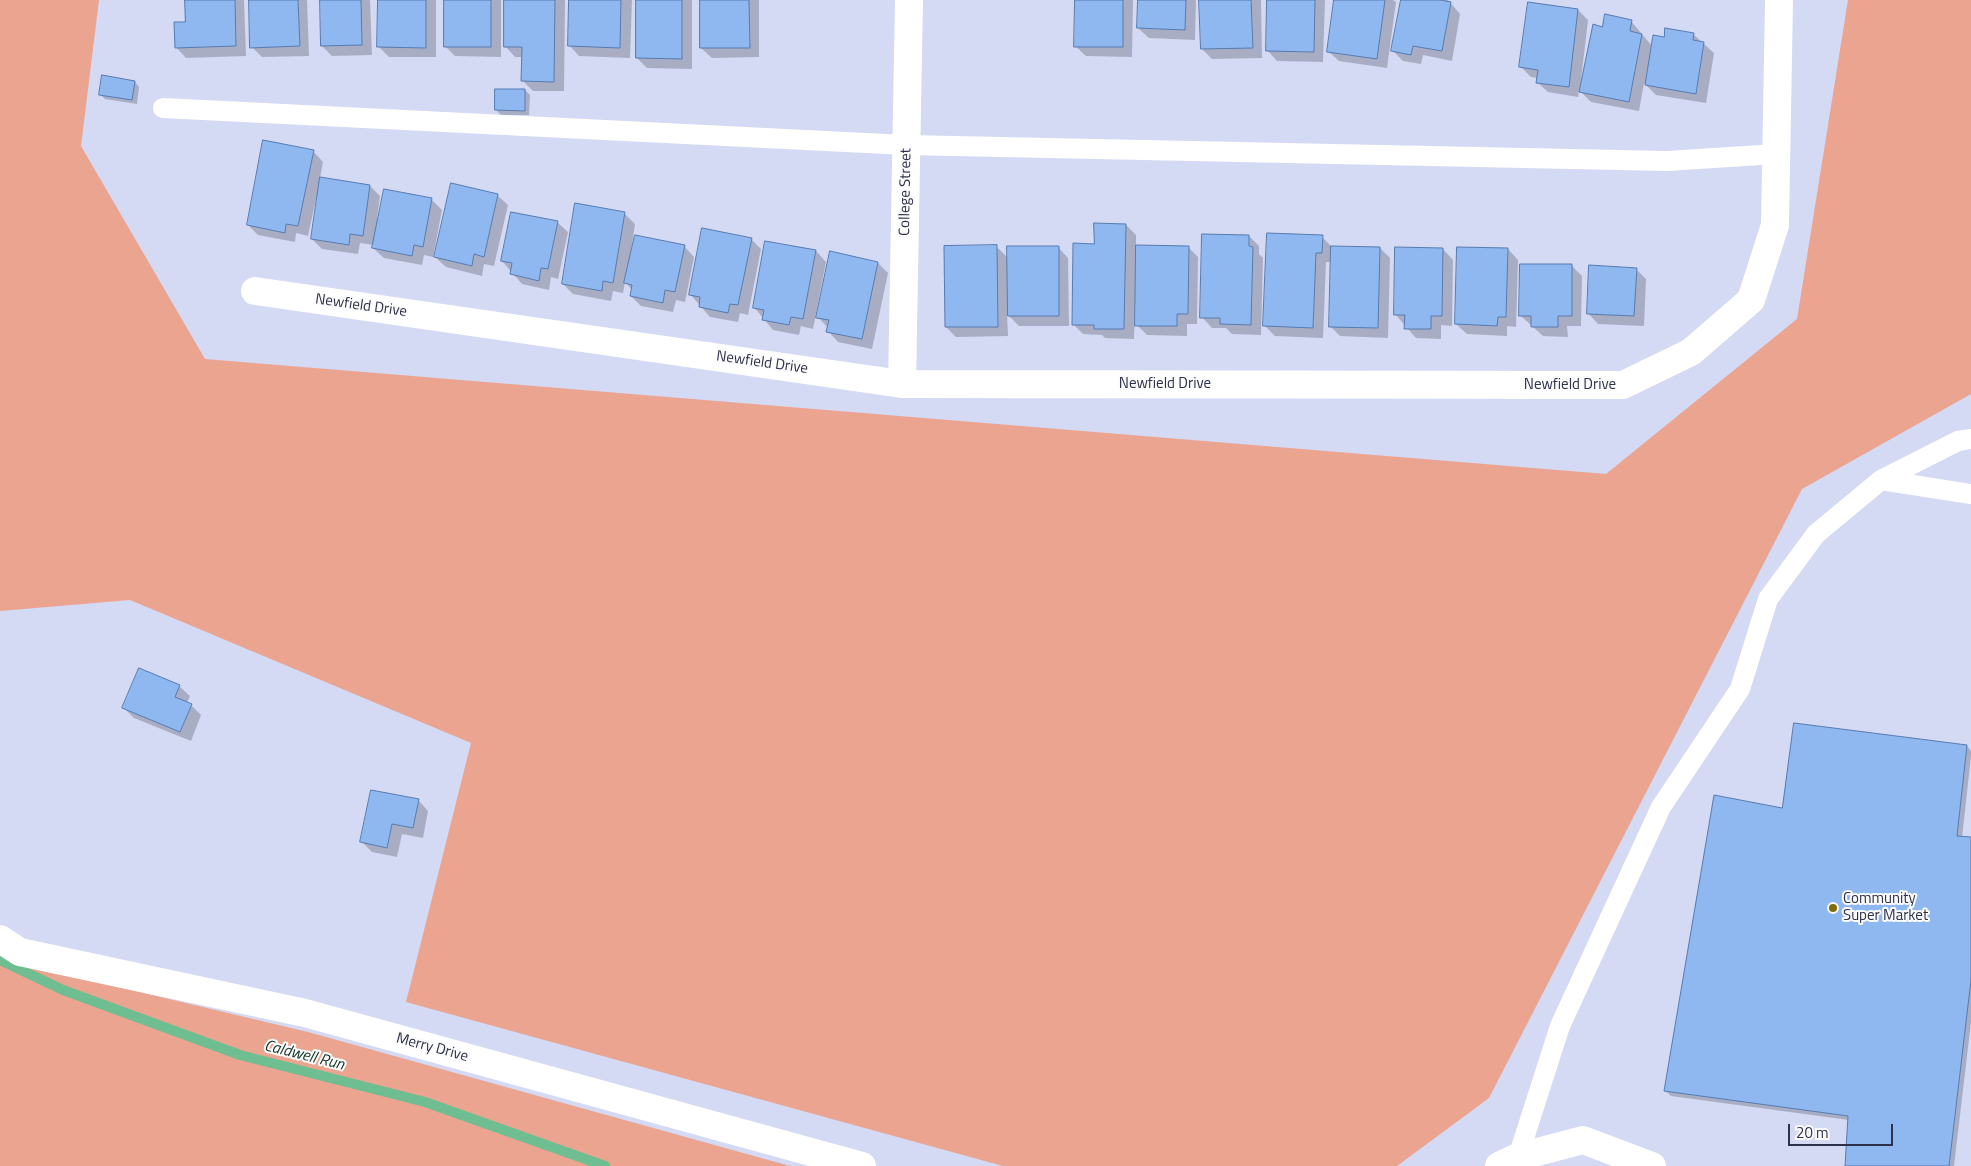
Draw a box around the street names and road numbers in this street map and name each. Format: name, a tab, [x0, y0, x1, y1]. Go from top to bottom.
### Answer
street label: College Street	[896, 148, 916, 236]
street label: Newfield Drive	[314, 291, 408, 321]
street label: Newfield Drive	[715, 348, 809, 378]
street label: Newfield Drive	[1119, 375, 1211, 393]
street label: Newfield Drive	[1524, 376, 1616, 394]
street label: Merry Drive	[394, 1030, 470, 1066]

